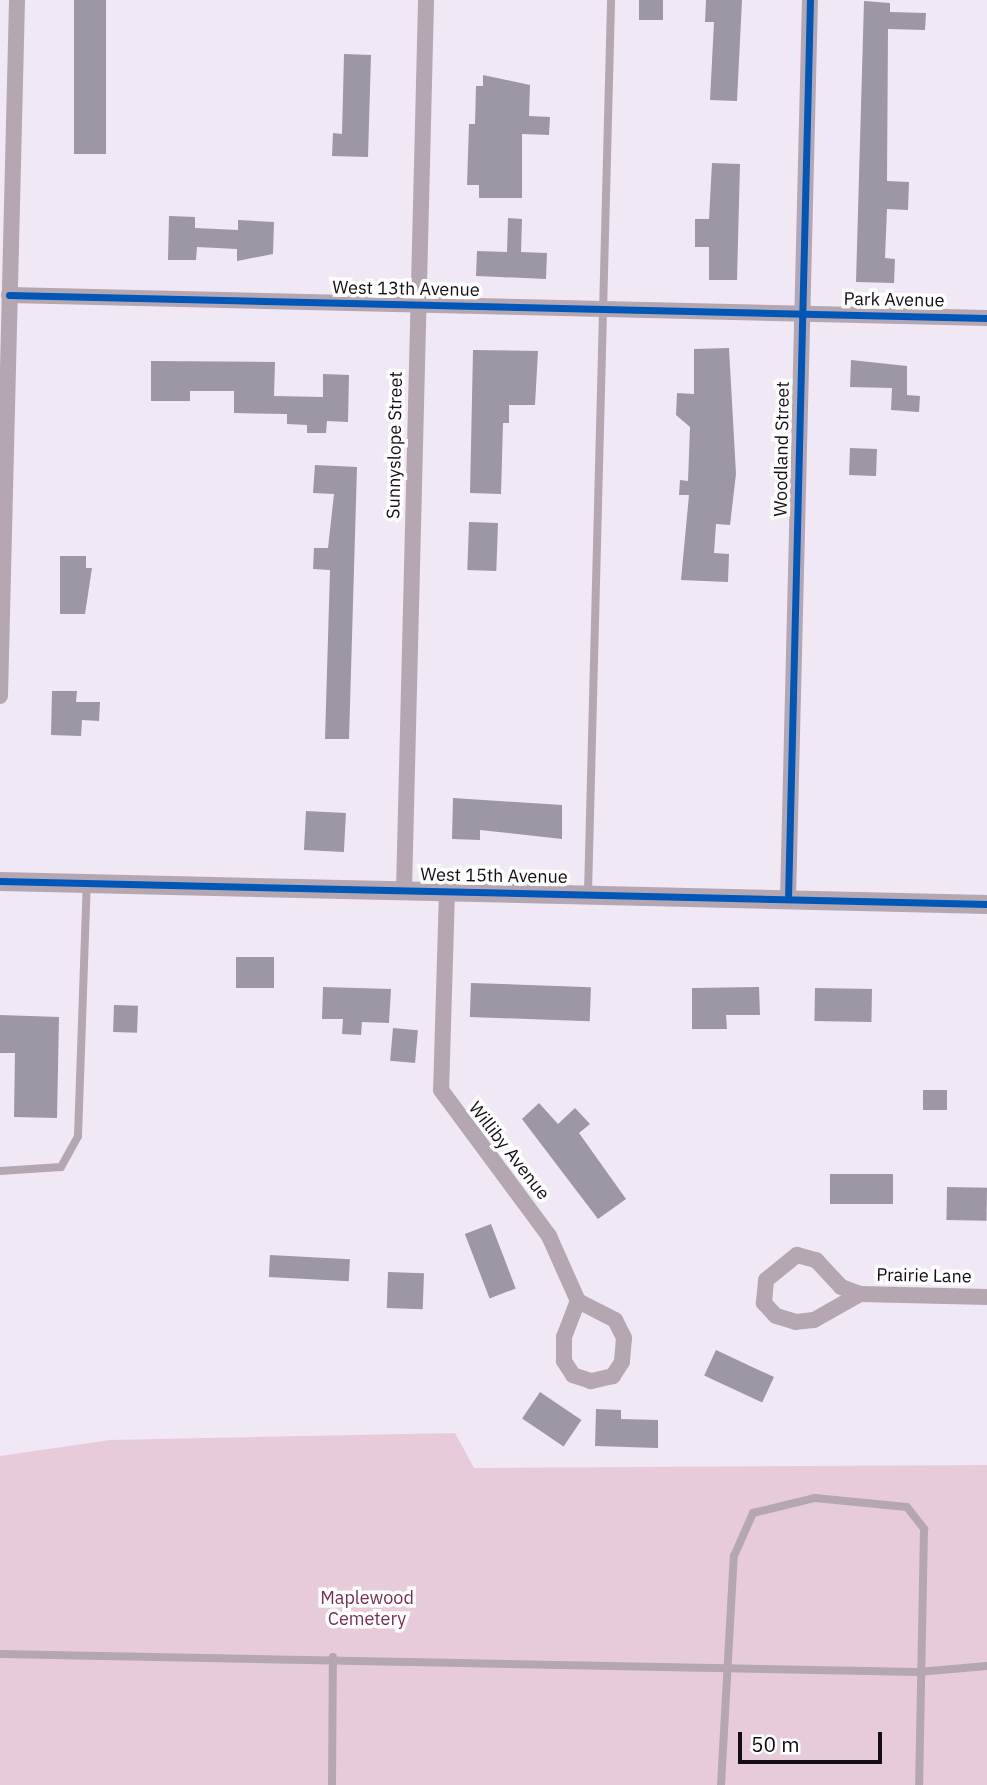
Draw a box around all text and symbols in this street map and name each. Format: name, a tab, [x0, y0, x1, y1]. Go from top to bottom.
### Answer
street label: West 13th Avenue	[332, 277, 480, 301]
street label: Park Avenue	[843, 288, 945, 312]
street label: Sunnyslope Street	[383, 371, 407, 519]
street label: Woodland Street	[770, 381, 794, 517]
street label: West 15th Avenue	[420, 864, 568, 888]
street label: Williby Avenue	[464, 1098, 554, 1204]
street label: Prairie Lane	[876, 1264, 972, 1288]
park label: Maplewood Cemetery	[320, 1588, 414, 1630]
scale bar	[742, 1718, 886, 1762]
text: 50 m	[751, 1730, 800, 1758]

